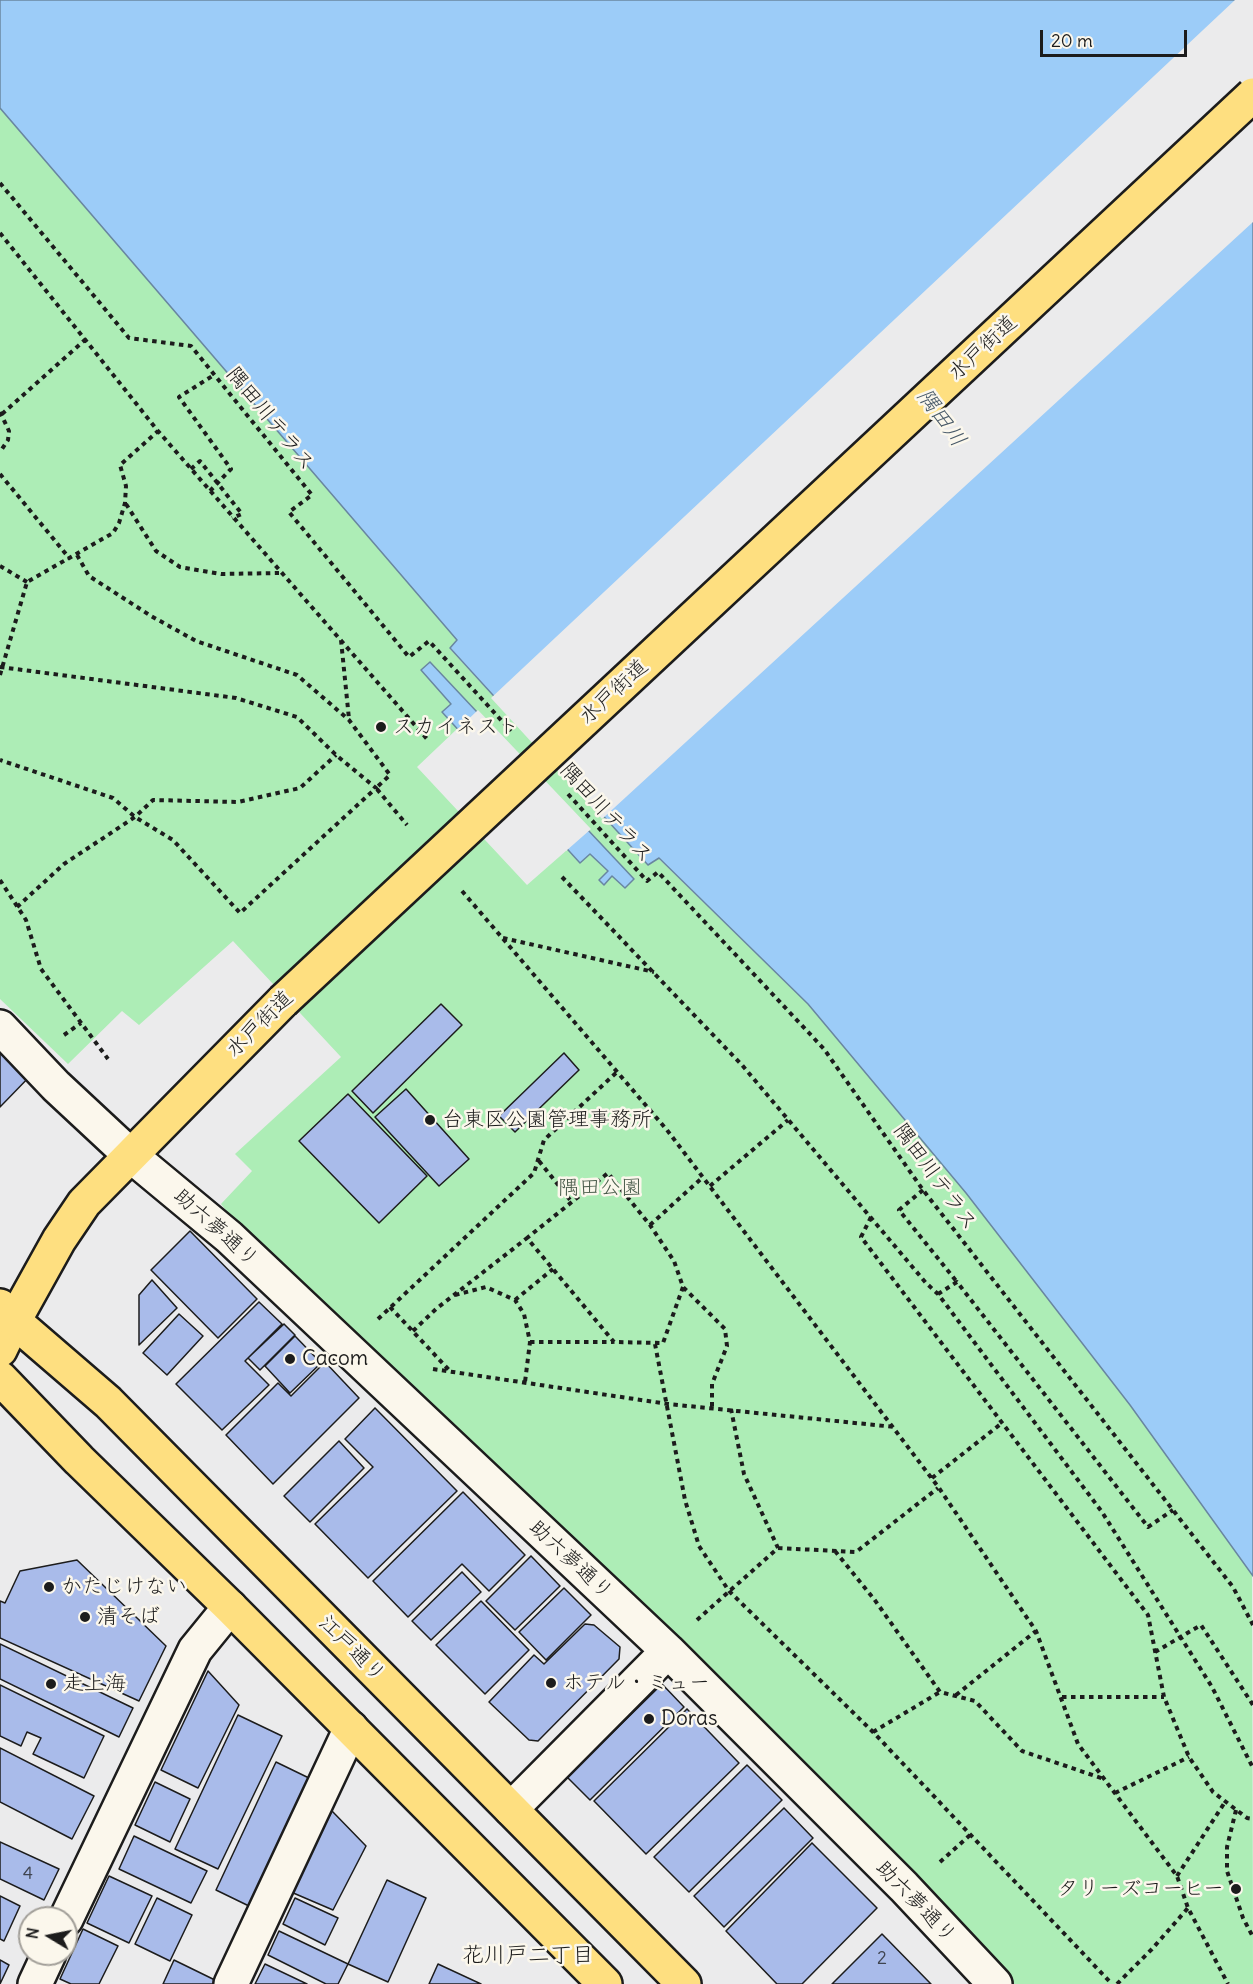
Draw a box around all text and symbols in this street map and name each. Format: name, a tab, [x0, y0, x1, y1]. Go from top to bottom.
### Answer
scale bar	[1043, 18, 1190, 56]
text: 20 m	[1051, 29, 1093, 52]
street label: 水戸街道	[944, 310, 1022, 386]
street label: 隅田川テラス	[221, 362, 319, 476]
water label: 隅田川	[911, 384, 971, 452]
street label: 水戸街道	[575, 654, 653, 730]
place label: スカイネスト	[393, 714, 519, 740]
marker: スカイネスト	[374, 720, 388, 734]
street label: 隅田川テラス	[554, 758, 658, 868]
street label: 水戸街道	[221, 985, 299, 1063]
place label: 台東区公園管理事務所	[442, 1107, 652, 1133]
marker: 台東区公園管理事務所	[423, 1113, 437, 1127]
street label: 隅田川テラス	[888, 1119, 982, 1235]
park label: 隅田公園	[558, 1175, 642, 1201]
street label: 助六夢通り	[169, 1184, 263, 1272]
place label: Cacom	[302, 1346, 368, 1372]
marker: Cacom	[283, 1352, 297, 1366]
street label: 助六夢通り	[524, 1515, 618, 1605]
place label: かたじけない	[61, 1574, 187, 1600]
marker: かたじけない	[42, 1580, 56, 1594]
place label: 清そば	[97, 1604, 160, 1630]
marker: 清そば	[78, 1610, 92, 1624]
street label: 江戸通り	[313, 1610, 391, 1688]
place label: ホテル・ミュー	[563, 1670, 710, 1696]
place label: 走上海	[63, 1671, 126, 1697]
marker: ホテル・ミュー	[544, 1676, 558, 1690]
marker: 走上海	[44, 1677, 58, 1691]
place label: Doras	[661, 1706, 718, 1732]
marker: Doras	[642, 1712, 656, 1726]
street label: 助六夢通り	[870, 1855, 962, 1949]
house number: 4	[23, 1863, 33, 1885]
place label: タリーズコーヒー	[1057, 1876, 1224, 1902]
marker: タリーズコーヒー	[1229, 1882, 1243, 1896]
north arrow	[18, 1906, 78, 1966]
text: N	[21, 1926, 43, 1940]
district label: 花川戸二丁目	[462, 1943, 594, 1969]
house number: 2	[877, 1948, 887, 1970]

